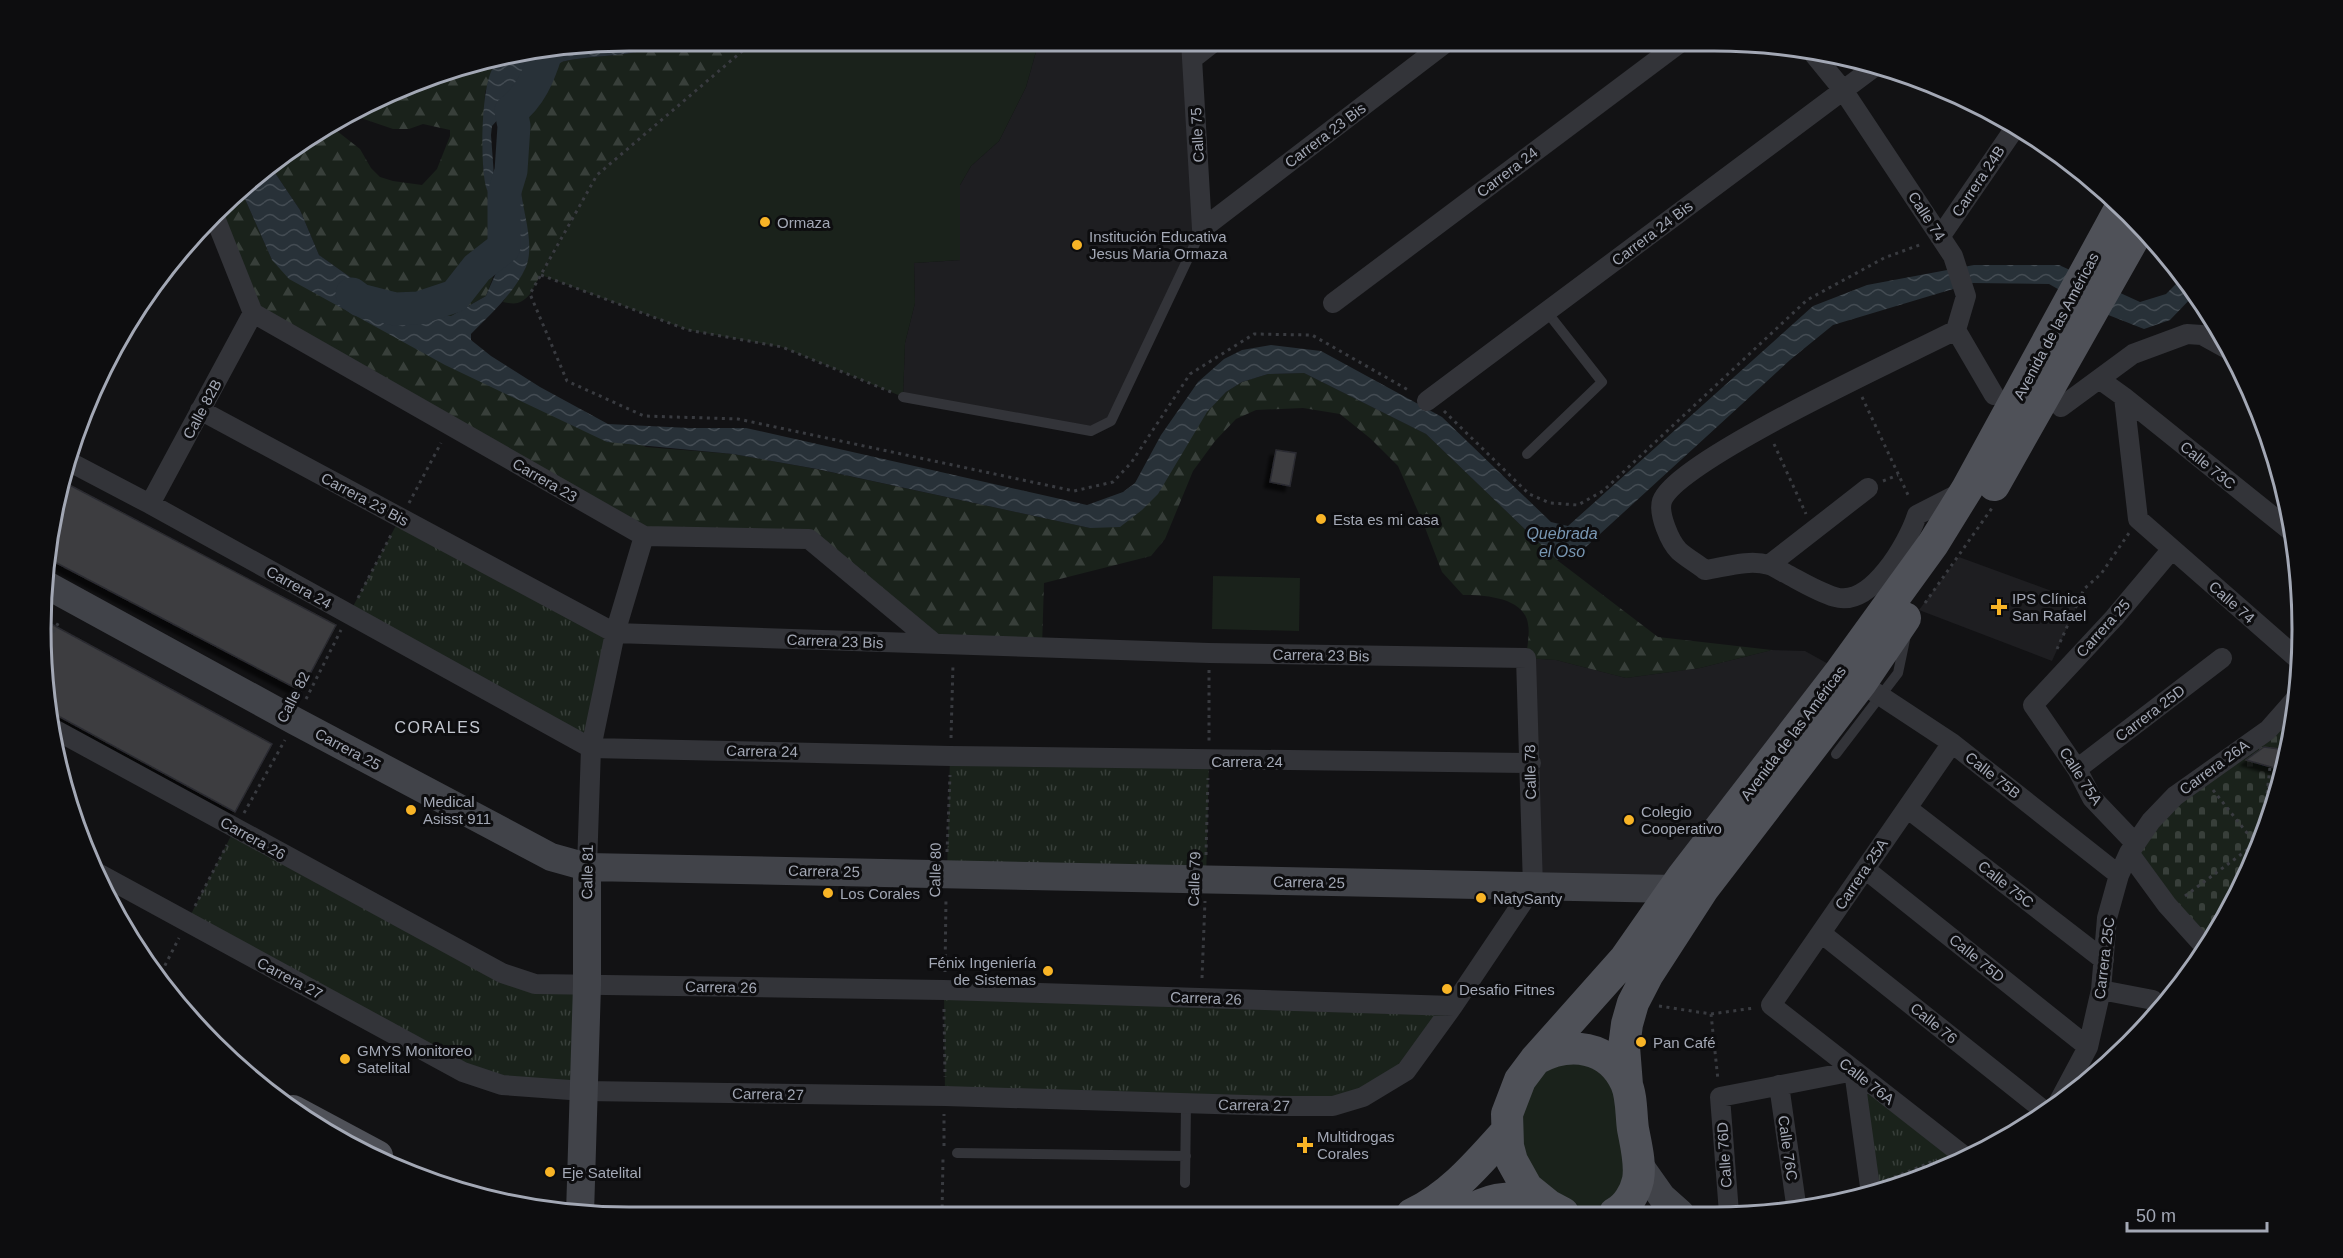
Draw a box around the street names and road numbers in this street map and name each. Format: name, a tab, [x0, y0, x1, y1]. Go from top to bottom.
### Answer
street label: Carrera 23 Bis	[1281, 99, 1369, 171]
street label: Calle 75	[1187, 107, 1207, 163]
street label: Carrera 24B	[1948, 142, 2008, 220]
street label: Carrera 24	[1473, 144, 1541, 200]
street label: Calle 74	[1905, 188, 1949, 244]
street label: Carrera 24 Bis	[1608, 197, 1696, 269]
street label: Avenida de las Américas	[2010, 250, 2102, 402]
street label: Calle 82B	[179, 376, 225, 442]
street label: Calle 73C	[2177, 438, 2239, 492]
street label: Carrera 23	[510, 455, 580, 505]
street label: Carrera 23 Bis	[318, 469, 412, 529]
street label: Carrera 24	[264, 562, 334, 612]
street label: Calle 74	[2206, 578, 2258, 626]
street label: Carrera 25	[2073, 596, 2133, 660]
street label: Carrera 23 Bis	[786, 631, 884, 651]
street label: Carrera 23 Bis	[1273, 646, 1369, 664]
street label: Avenida de las Américas	[1737, 662, 1849, 804]
street label: Calle 82	[273, 669, 313, 725]
street label: Carrera 25D	[2112, 681, 2188, 745]
street label: Carrera 25	[312, 725, 384, 773]
street label: Carrera 26A	[2176, 736, 2252, 798]
street label: Carrera 24	[726, 742, 798, 760]
street label: Calle 78	[1521, 744, 1539, 800]
street label: Calle 75A	[2056, 744, 2106, 808]
street label: Calle 75B	[1962, 748, 2024, 802]
street label: Carrera 24	[1211, 753, 1283, 770]
street label: Carrera 26	[218, 813, 288, 863]
street label: Carrera 25A	[1831, 835, 1891, 913]
street label: Calle 80	[926, 842, 944, 898]
street label: Calle 81	[578, 844, 596, 900]
street label: Calle 79	[1185, 851, 1203, 907]
street label: Calle 75C	[1975, 857, 2037, 911]
street label: Carrera 25	[788, 862, 860, 880]
street label: Carrera 25	[1273, 873, 1345, 891]
street label: Carrera 25C	[2091, 916, 2117, 1000]
street label: Calle 75D	[1946, 931, 2008, 985]
street label: Carrera 27	[254, 954, 326, 1002]
street label: Carrera 26	[685, 978, 757, 996]
street label: Carrera 26	[1170, 988, 1242, 1008]
street label: Calle 76	[1907, 999, 1961, 1047]
street label: Calle 76A	[1836, 1054, 1898, 1108]
street label: Carrera 27	[732, 1085, 804, 1103]
street label: Carrera 27	[1218, 1096, 1290, 1114]
street label: Calle 76C	[1775, 1114, 1801, 1182]
street label: Calle 76D	[1713, 1121, 1735, 1188]

